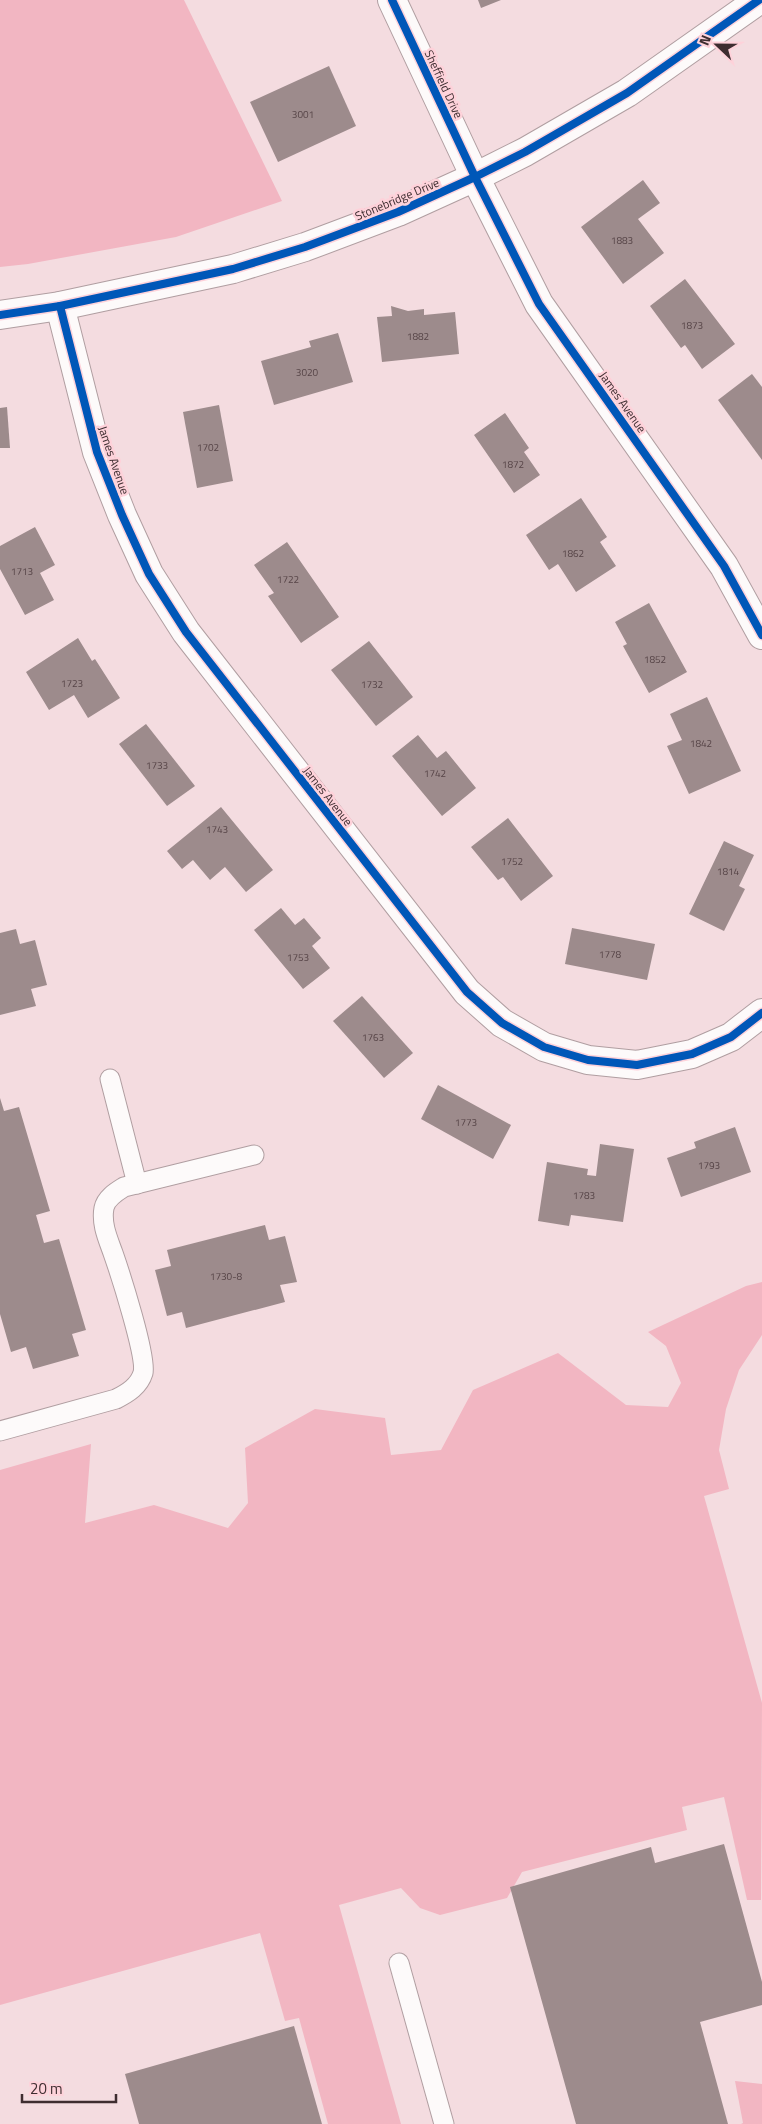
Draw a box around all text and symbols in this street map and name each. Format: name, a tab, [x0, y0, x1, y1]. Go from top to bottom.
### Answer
north arrow	[692, 20, 742, 70]
text: N	[693, 32, 716, 48]
street label: Sheffield Drive	[420, 47, 468, 121]
house number: 3001	[292, 107, 314, 122]
street label: Stonebridge Drive	[352, 173, 442, 225]
house number: 1883	[611, 233, 633, 248]
house number: 1873	[681, 318, 703, 333]
house number: 1882	[407, 329, 429, 344]
house number: 3020	[296, 365, 319, 380]
street label: James Avenue	[595, 367, 651, 437]
street label: James Avenue	[93, 423, 135, 497]
house number: 1702	[197, 440, 219, 455]
house number: 1872	[502, 457, 524, 472]
house number: 1862	[562, 546, 584, 561]
house number: 1713	[11, 564, 33, 579]
house number: 1722	[277, 572, 299, 587]
house number: 1852	[644, 652, 666, 667]
house number: 1723	[61, 676, 83, 691]
house number: 1732	[361, 677, 383, 692]
house number: 1842	[690, 736, 712, 751]
house number: 1733	[146, 758, 168, 773]
street label: James Avenue	[299, 762, 357, 830]
house number: 1742	[424, 766, 446, 781]
house number: 1743	[206, 822, 228, 837]
house number: 1752	[501, 854, 523, 869]
house number: 1814	[717, 864, 740, 879]
house number: 1778	[599, 947, 622, 962]
house number: 1753	[287, 950, 309, 965]
house number: 1763	[362, 1030, 384, 1045]
house number: 1773	[455, 1115, 477, 1130]
house number: 1793	[698, 1158, 720, 1173]
house number: 1783	[573, 1188, 595, 1203]
house number: 1730-8	[210, 1269, 243, 1284]
scale bar	[22, 2072, 116, 2104]
text: 20 m	[30, 2077, 63, 2100]

